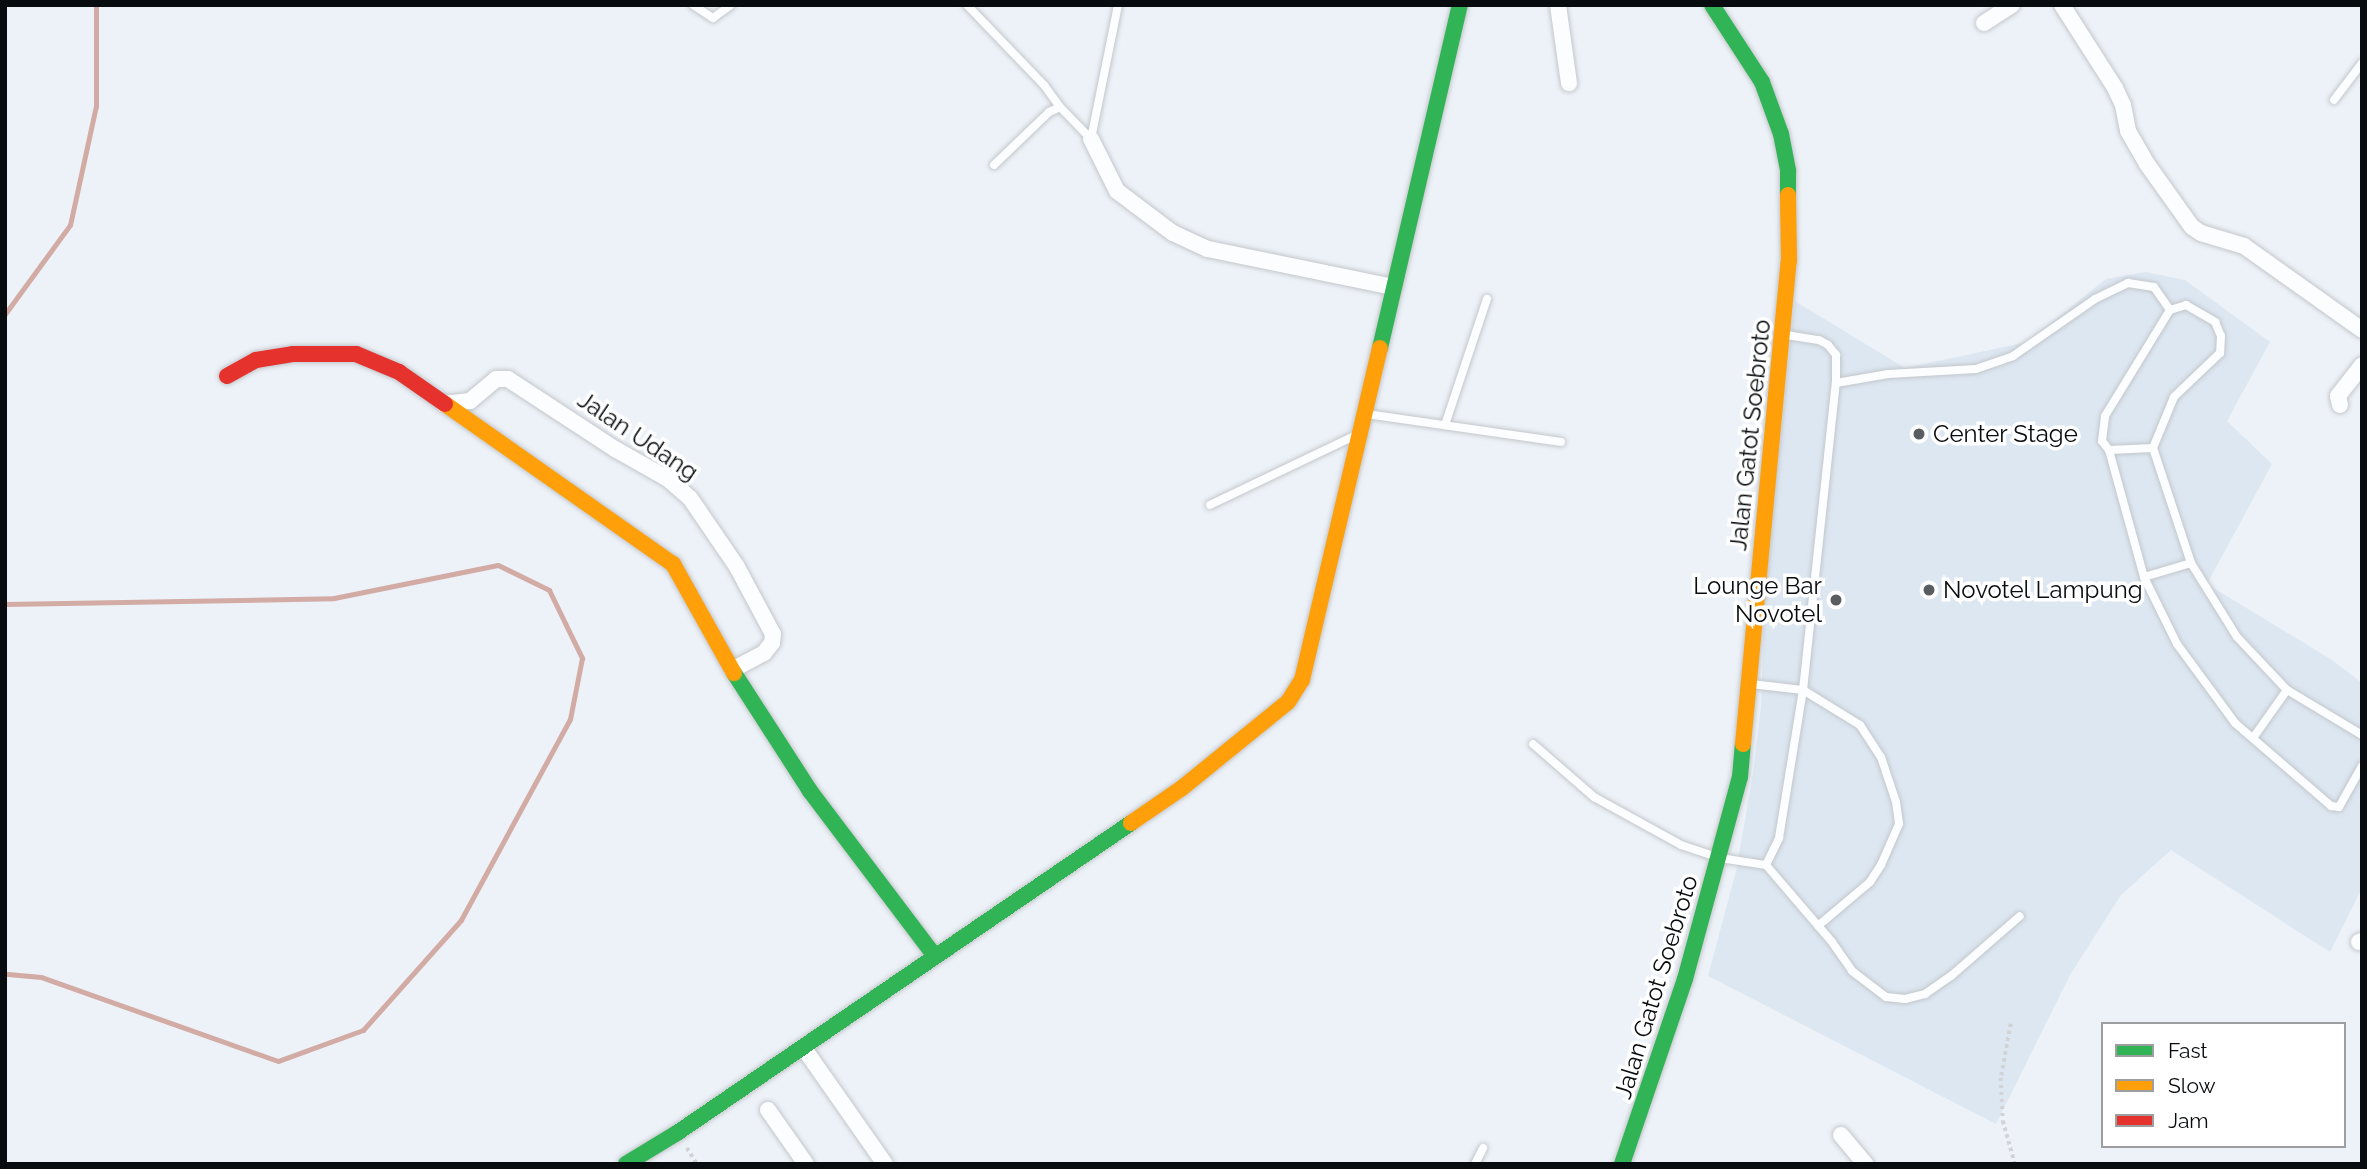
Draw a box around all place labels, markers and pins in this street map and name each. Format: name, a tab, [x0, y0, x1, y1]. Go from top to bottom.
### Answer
place label: Center Stage	[1933, 420, 2078, 448]
marker: Center Stage	[1911, 426, 1927, 442]
place label: Lounge Bar Novotel	[1693, 572, 1822, 628]
place label: Novotel Lampung	[1943, 576, 2143, 604]
marker: Novotel Lampung	[1921, 582, 1937, 598]
marker: Lounge Bar Novotel	[1828, 592, 1844, 608]

